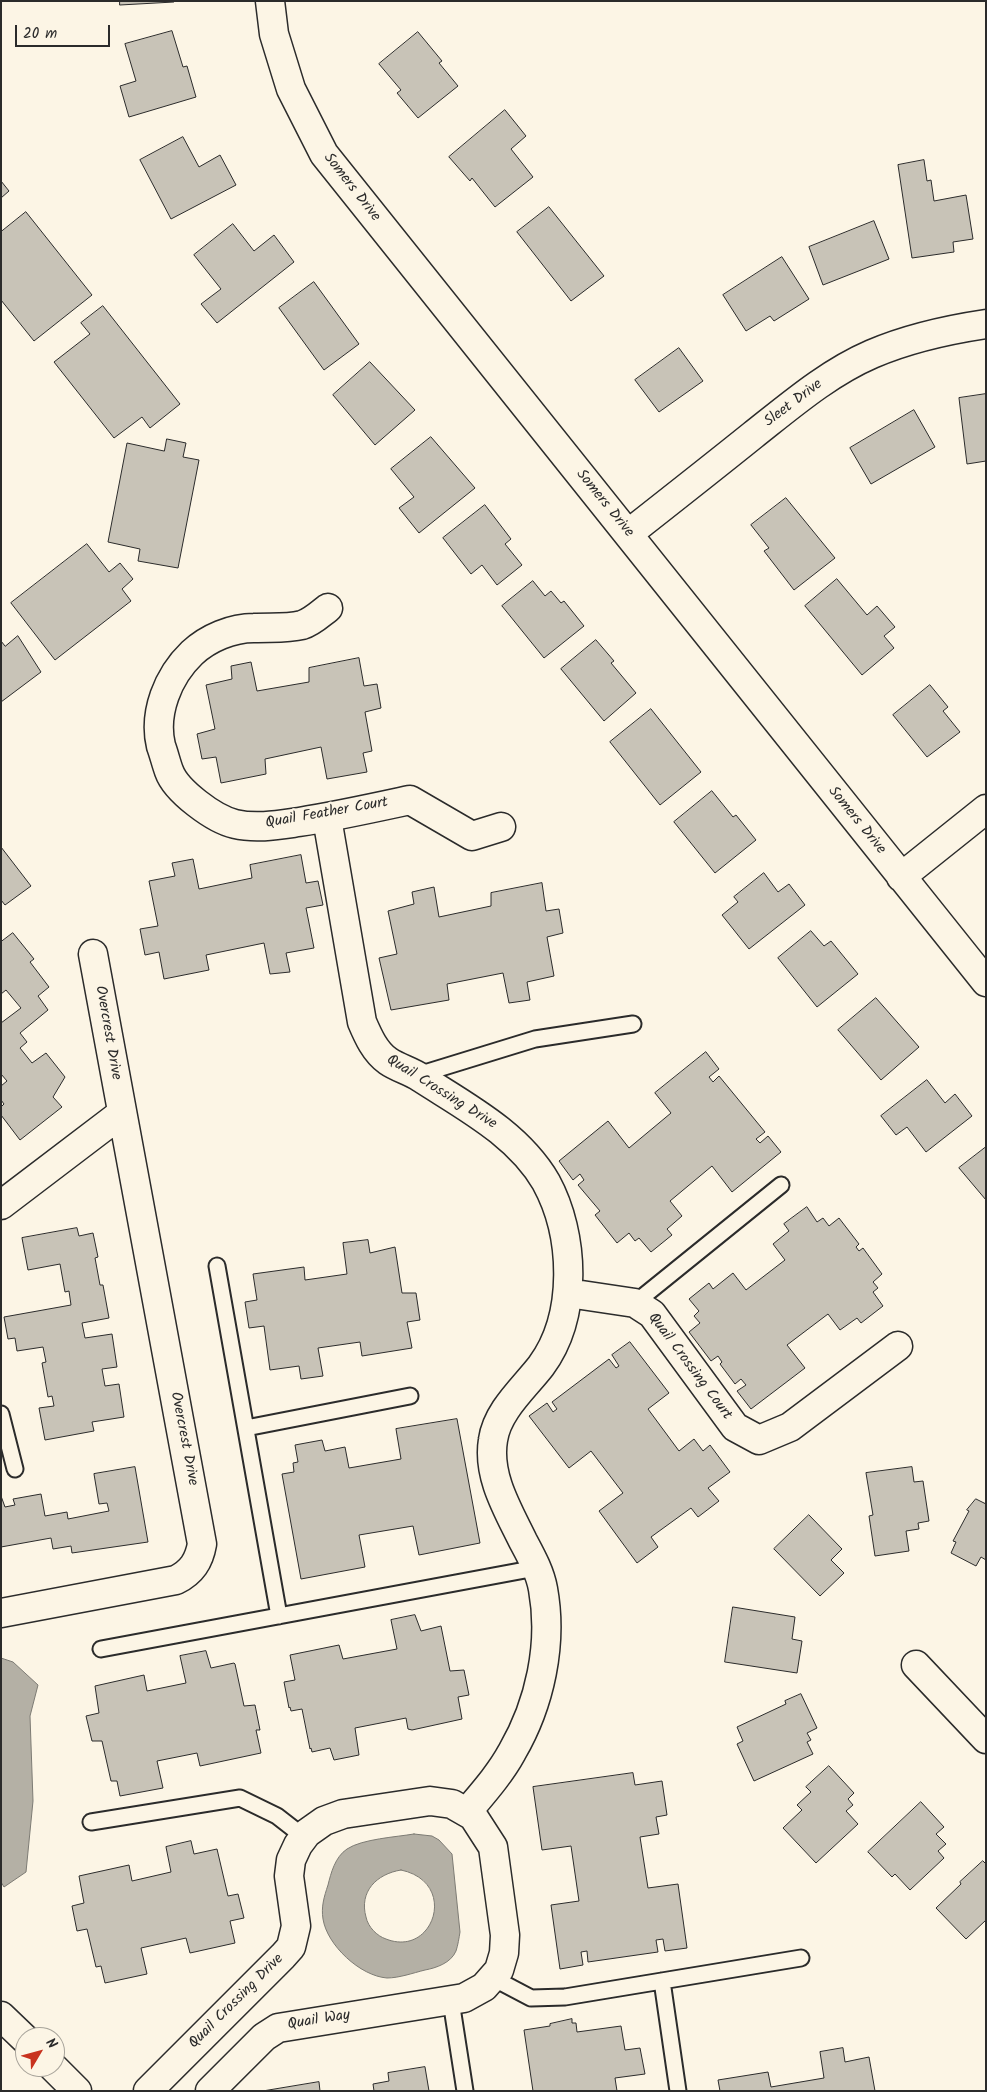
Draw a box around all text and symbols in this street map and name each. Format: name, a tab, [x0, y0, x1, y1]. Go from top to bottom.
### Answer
scale bar	[18, 15, 112, 47]
text: 20 m	[23, 22, 57, 46]
street label: Somers Drive	[319, 150, 383, 226]
street label: Sleet Drive	[761, 376, 827, 432]
street label: Somers Drive	[571, 466, 637, 542]
street label: Somers Drive	[823, 783, 889, 859]
street label: Quail Feather Court	[264, 794, 390, 834]
street label: Overcrest Drive	[90, 985, 124, 1081]
street label: Quail Crossing Drive	[383, 1052, 499, 1134]
street label: Quail Crossing Court	[643, 1310, 735, 1424]
street label: Overcrest Drive	[165, 1391, 201, 1487]
street label: Quail Crossing Drive	[186, 1951, 288, 2053]
street label: Quail Way	[287, 2007, 351, 2035]
north arrow	[15, 2027, 65, 2077]
text: N	[40, 2033, 63, 2054]

